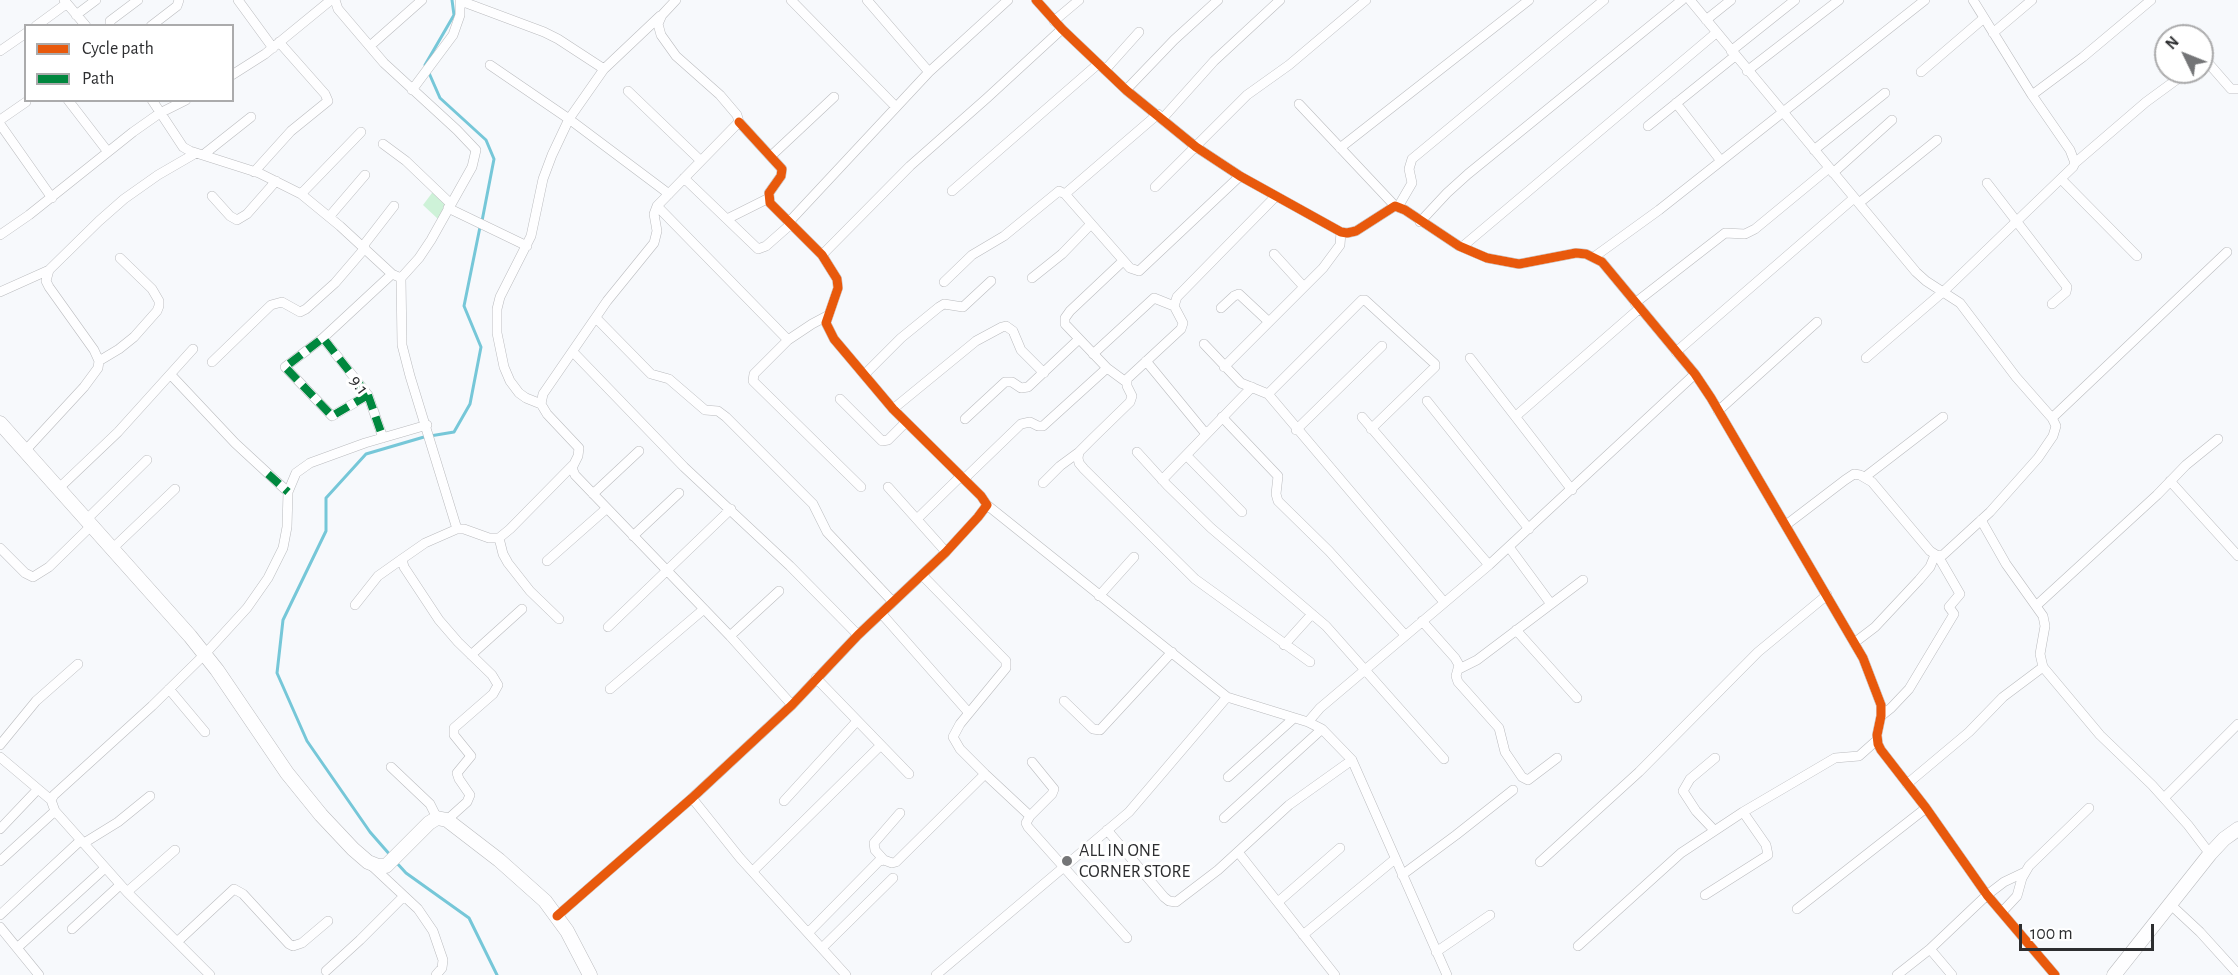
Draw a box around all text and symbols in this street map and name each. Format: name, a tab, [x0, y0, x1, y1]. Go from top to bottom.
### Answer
legend	[24, 24, 234, 102]
north arrow	[2154, 24, 2214, 84]
text: N	[2163, 34, 2182, 53]
text: Cycle path	[82, 40, 154, 58]
text: Path	[82, 70, 114, 88]
street label: 9.1	[345, 371, 373, 399]
place label: ALL IN ONE CORNER STORE	[1079, 840, 1190, 882]
marker: ALL IN ONE CORNER STORE	[1060, 854, 1074, 868]
scale bar	[2022, 912, 2157, 950]
text: 100 m	[2030, 925, 2073, 943]

